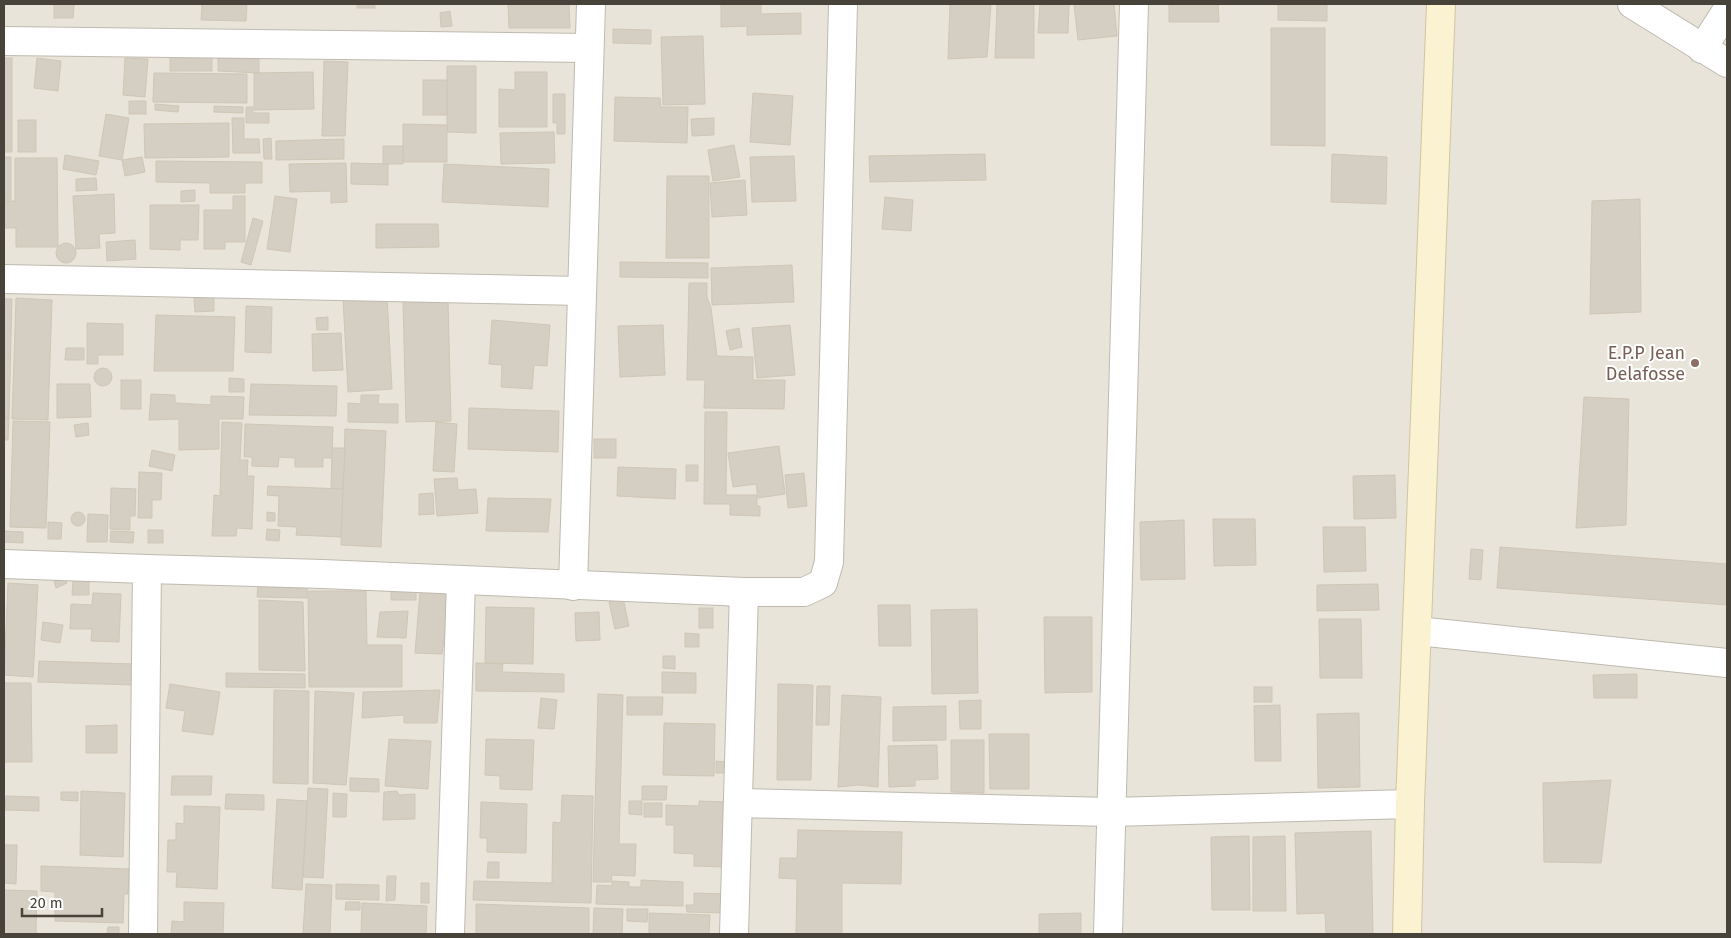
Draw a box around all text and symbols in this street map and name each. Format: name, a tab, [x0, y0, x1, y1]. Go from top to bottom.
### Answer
place label: E.P.P Jean Delafosse	[1606, 342, 1685, 385]
marker: E.P.P Jean Delafosse	[1689, 357, 1701, 369]
scale bar	[22, 886, 102, 918]
text: 20 m	[30, 894, 63, 912]

